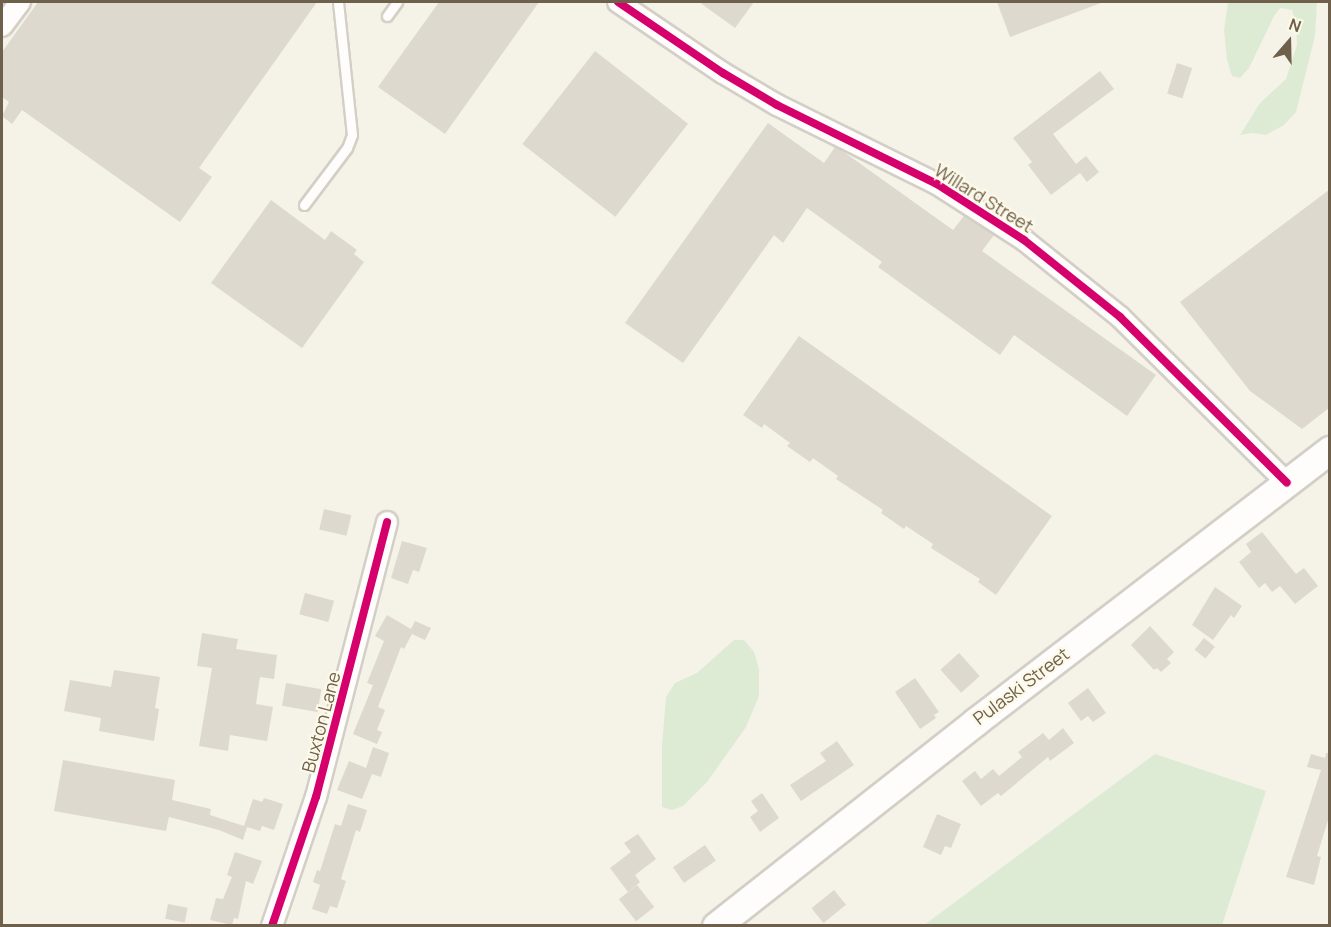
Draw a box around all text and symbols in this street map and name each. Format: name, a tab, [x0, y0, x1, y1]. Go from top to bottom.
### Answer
north arrow	[1259, 12, 1319, 72]
text: N	[1286, 13, 1304, 37]
street label: Willard Street	[931, 159, 1037, 237]
street label: Pulaski Street	[969, 643, 1073, 729]
street label: Buxton Lane	[297, 669, 345, 775]

